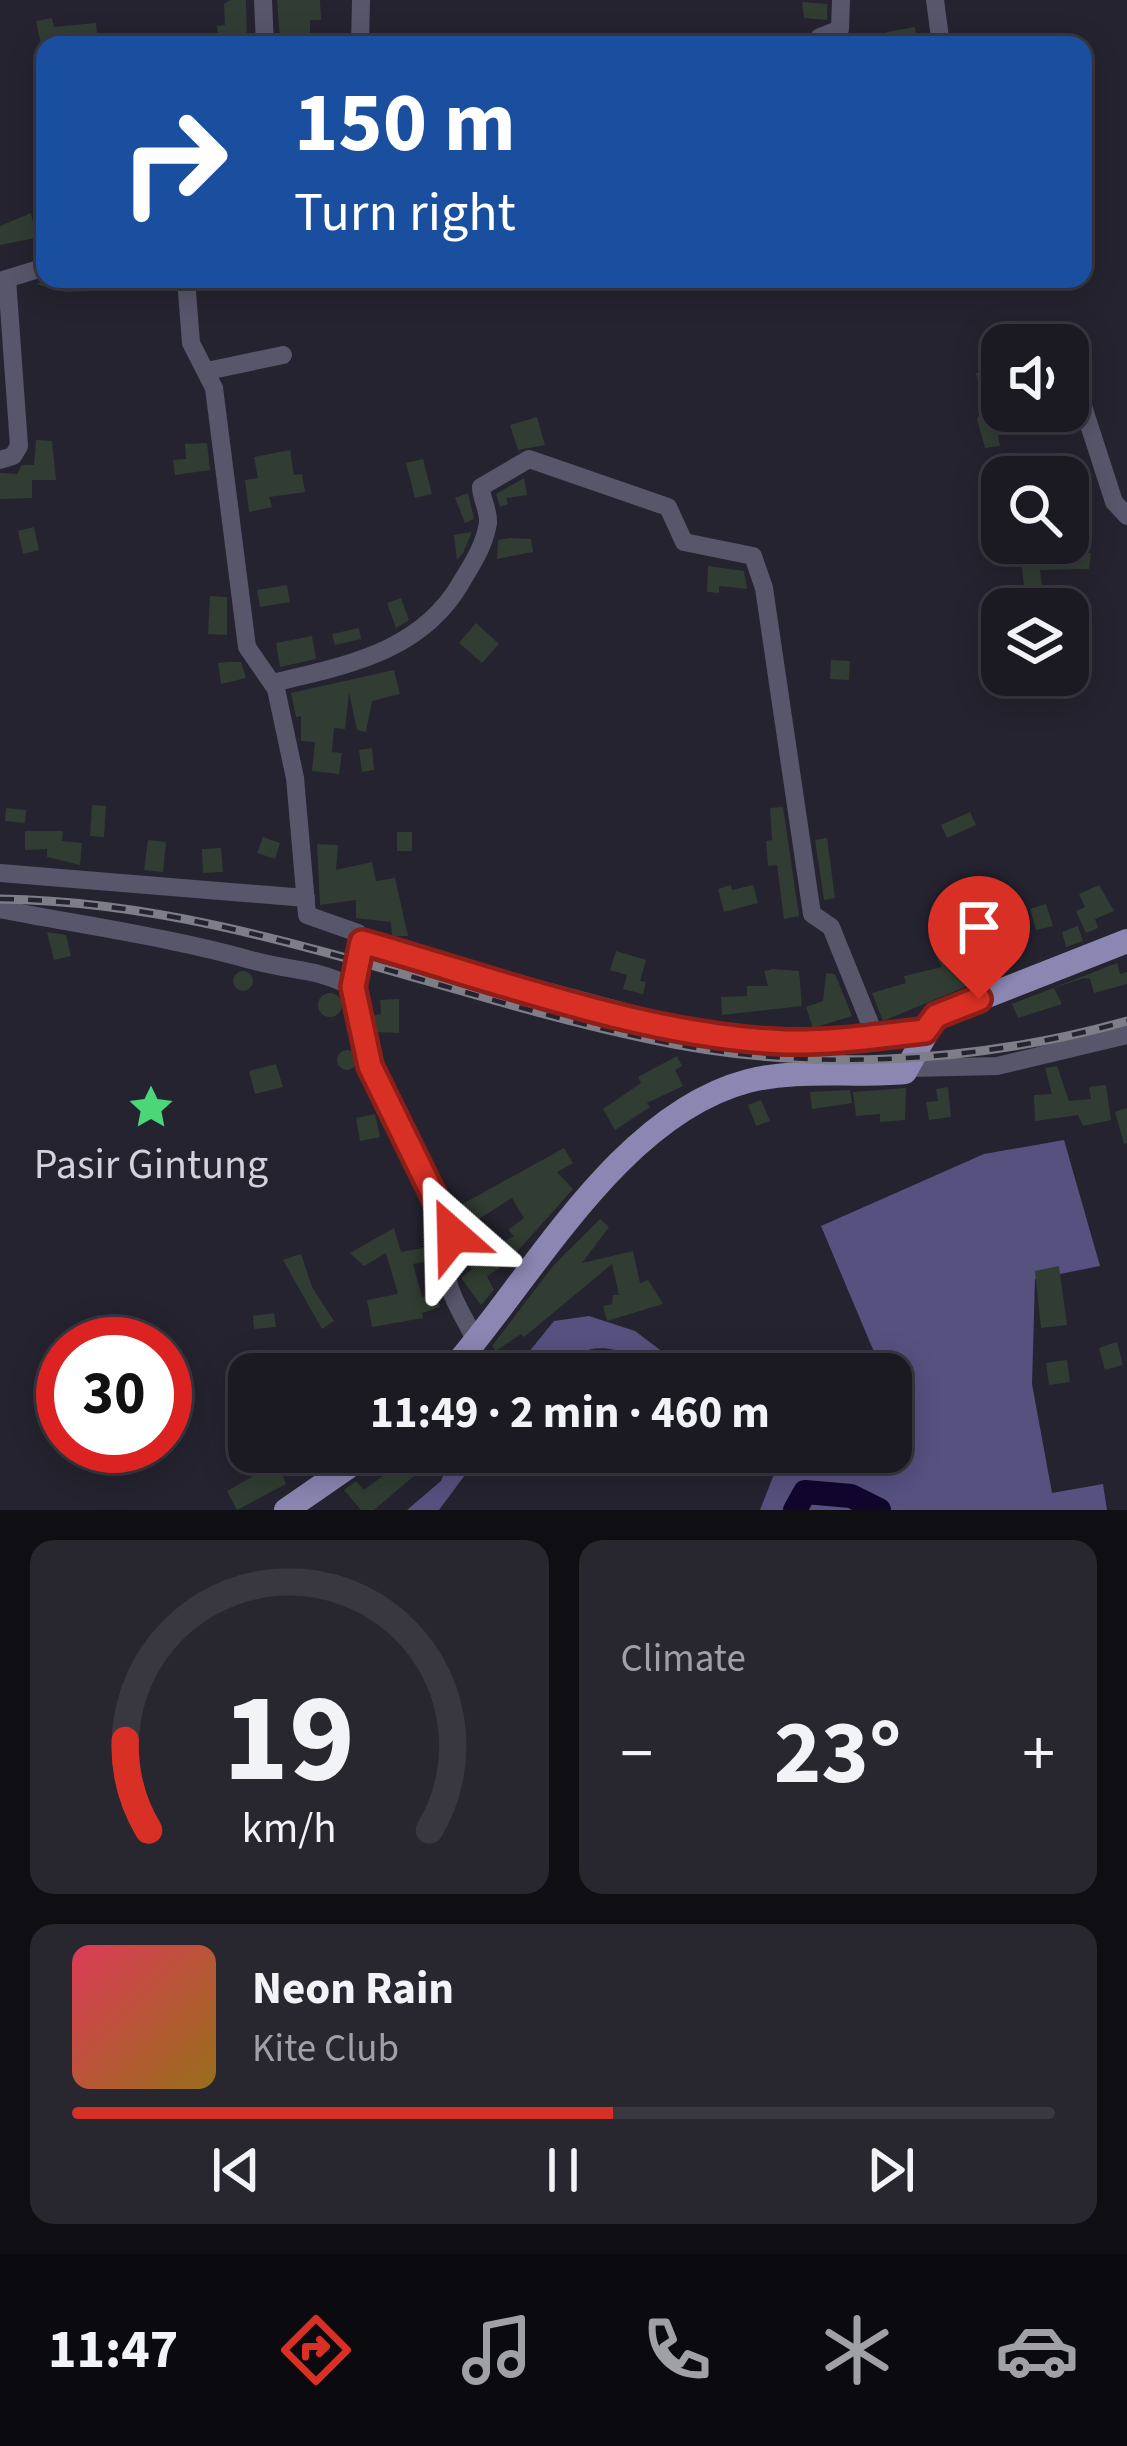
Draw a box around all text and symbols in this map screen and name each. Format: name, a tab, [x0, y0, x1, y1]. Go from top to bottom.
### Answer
text: 150 m	[294, 64, 516, 184]
icon: right	[96, 84, 252, 240]
text: Turn right	[294, 175, 516, 252]
map controls	[981, 324, 1089, 696]
button: sound	[981, 324, 1089, 432]
button: search	[981, 456, 1089, 564]
button: layers	[981, 588, 1089, 696]
pin	[928, 876, 1030, 999]
icon: arrive	[946, 894, 1012, 960]
place icon: Pasir Gintung	[126, 1082, 176, 1132]
place label: Pasir Gintung	[34, 1135, 268, 1195]
position arrow	[390, 1172, 516, 1298]
speed limit sign: 30	[36, 1317, 192, 1473]
text: 11:49 · 2 min · 460 m	[370, 1381, 770, 1445]
text: Climate	[621, 1631, 746, 1687]
text: 19	[223, 1651, 355, 1829]
text: 23°	[774, 1690, 902, 1818]
text: −	[621, 1707, 653, 1801]
text: +	[1022, 1707, 1055, 1801]
text: km/h	[242, 1798, 337, 1859]
text: Neon Rain	[252, 1957, 454, 2021]
text: Kite Club	[252, 2021, 399, 2077]
icon: previous	[203, 2137, 269, 2203]
icon: pause	[530, 2137, 596, 2203]
icon: next	[858, 2137, 924, 2203]
icon: directions	[274, 2308, 358, 2392]
icon: music	[455, 2308, 539, 2392]
icon: phone	[635, 2308, 719, 2392]
icon: climate	[815, 2308, 899, 2392]
icon: car	[995, 2308, 1079, 2392]
text: 11:47	[48, 2312, 178, 2389]

